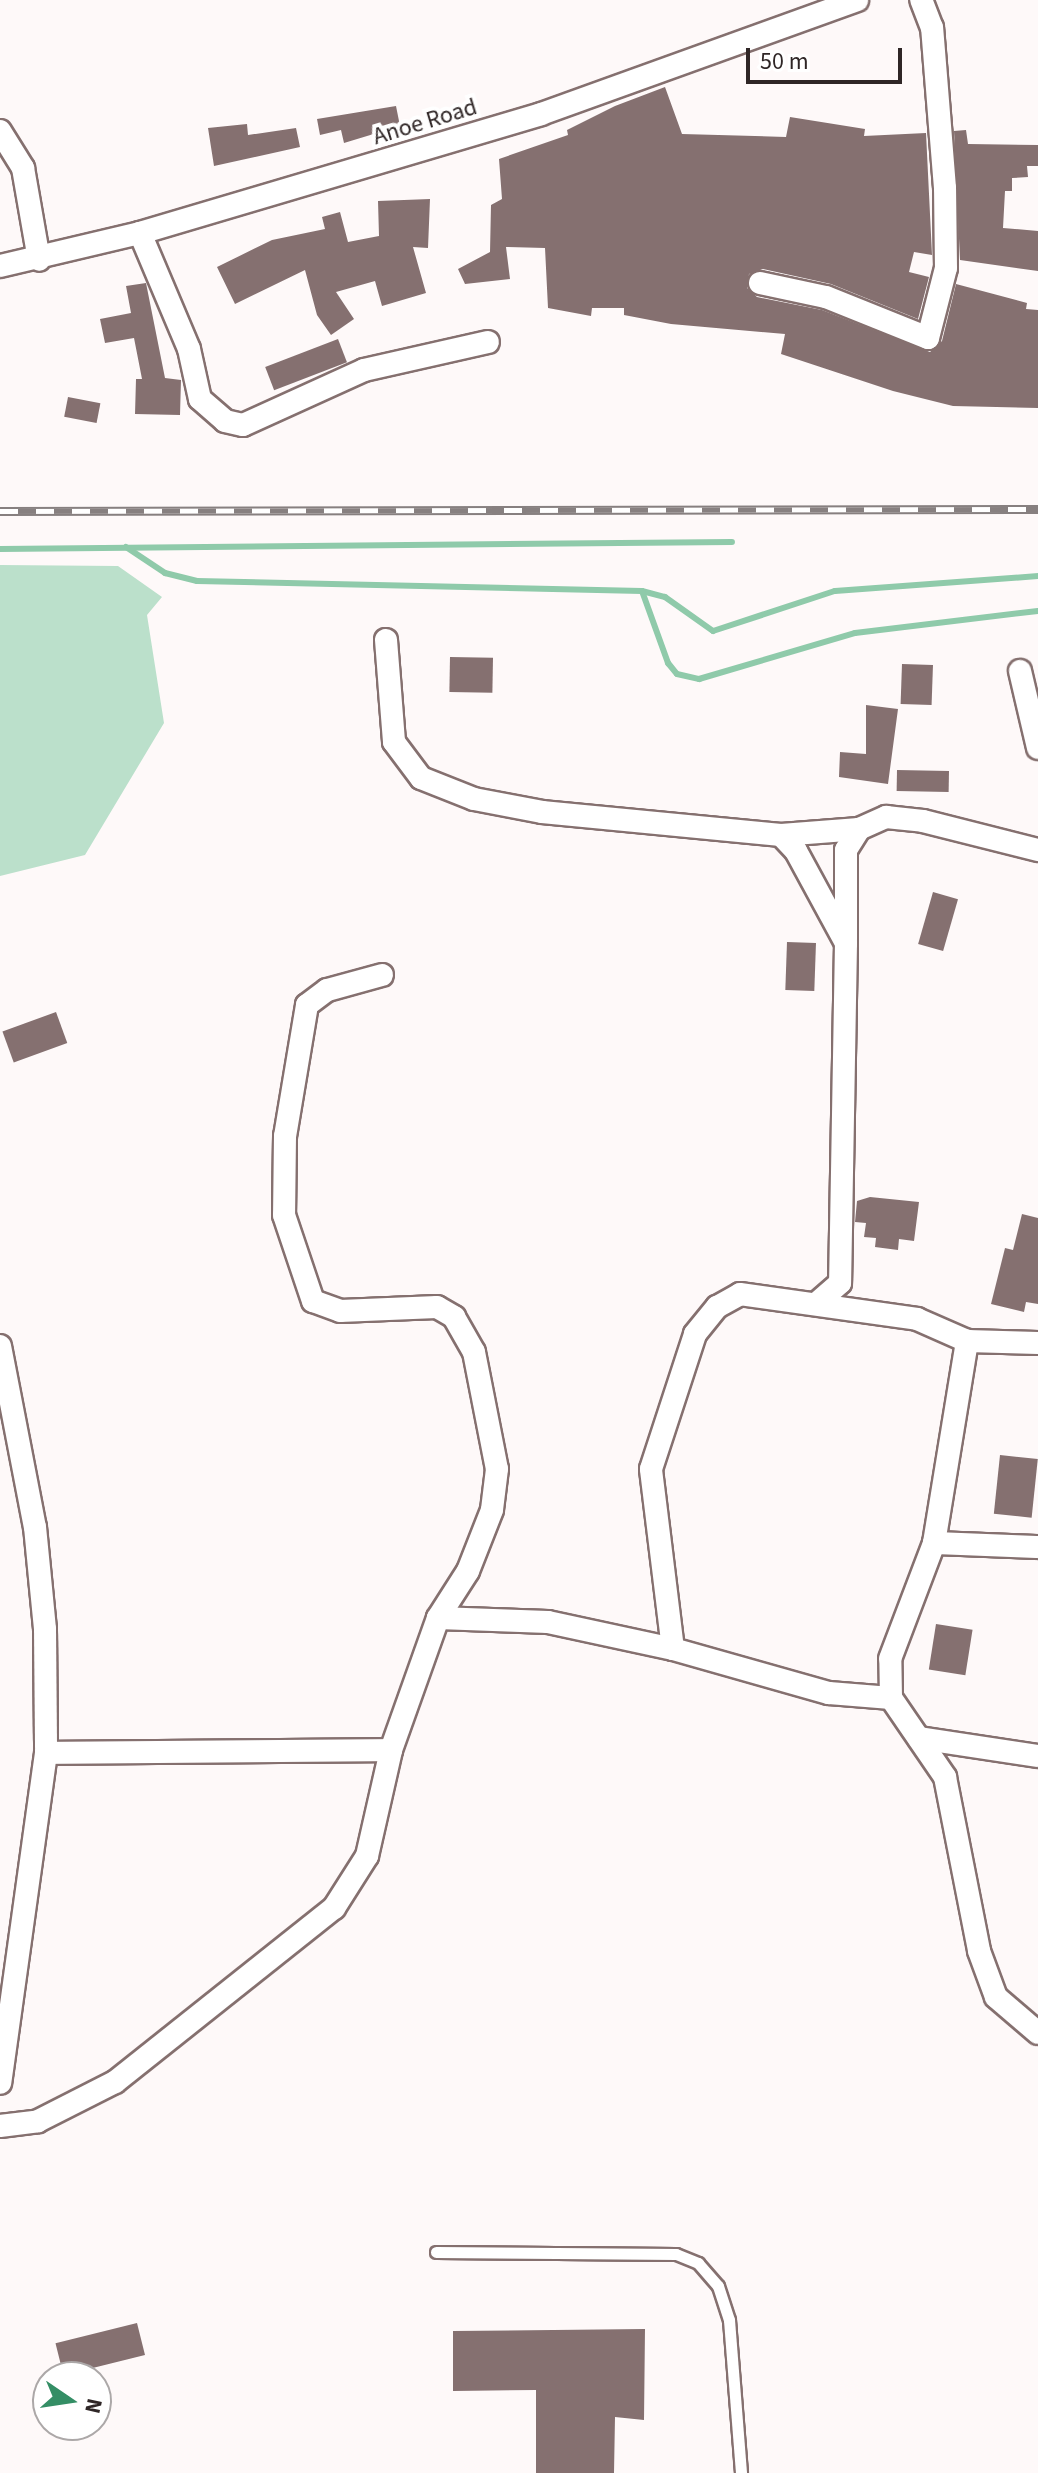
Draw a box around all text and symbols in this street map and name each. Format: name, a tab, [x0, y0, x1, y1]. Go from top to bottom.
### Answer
scale bar	[750, 32, 906, 82]
text: 50 m	[760, 44, 809, 79]
street label: Anoe Road	[369, 93, 481, 151]
north arrow	[32, 2361, 112, 2441]
text: N	[76, 2395, 111, 2417]

